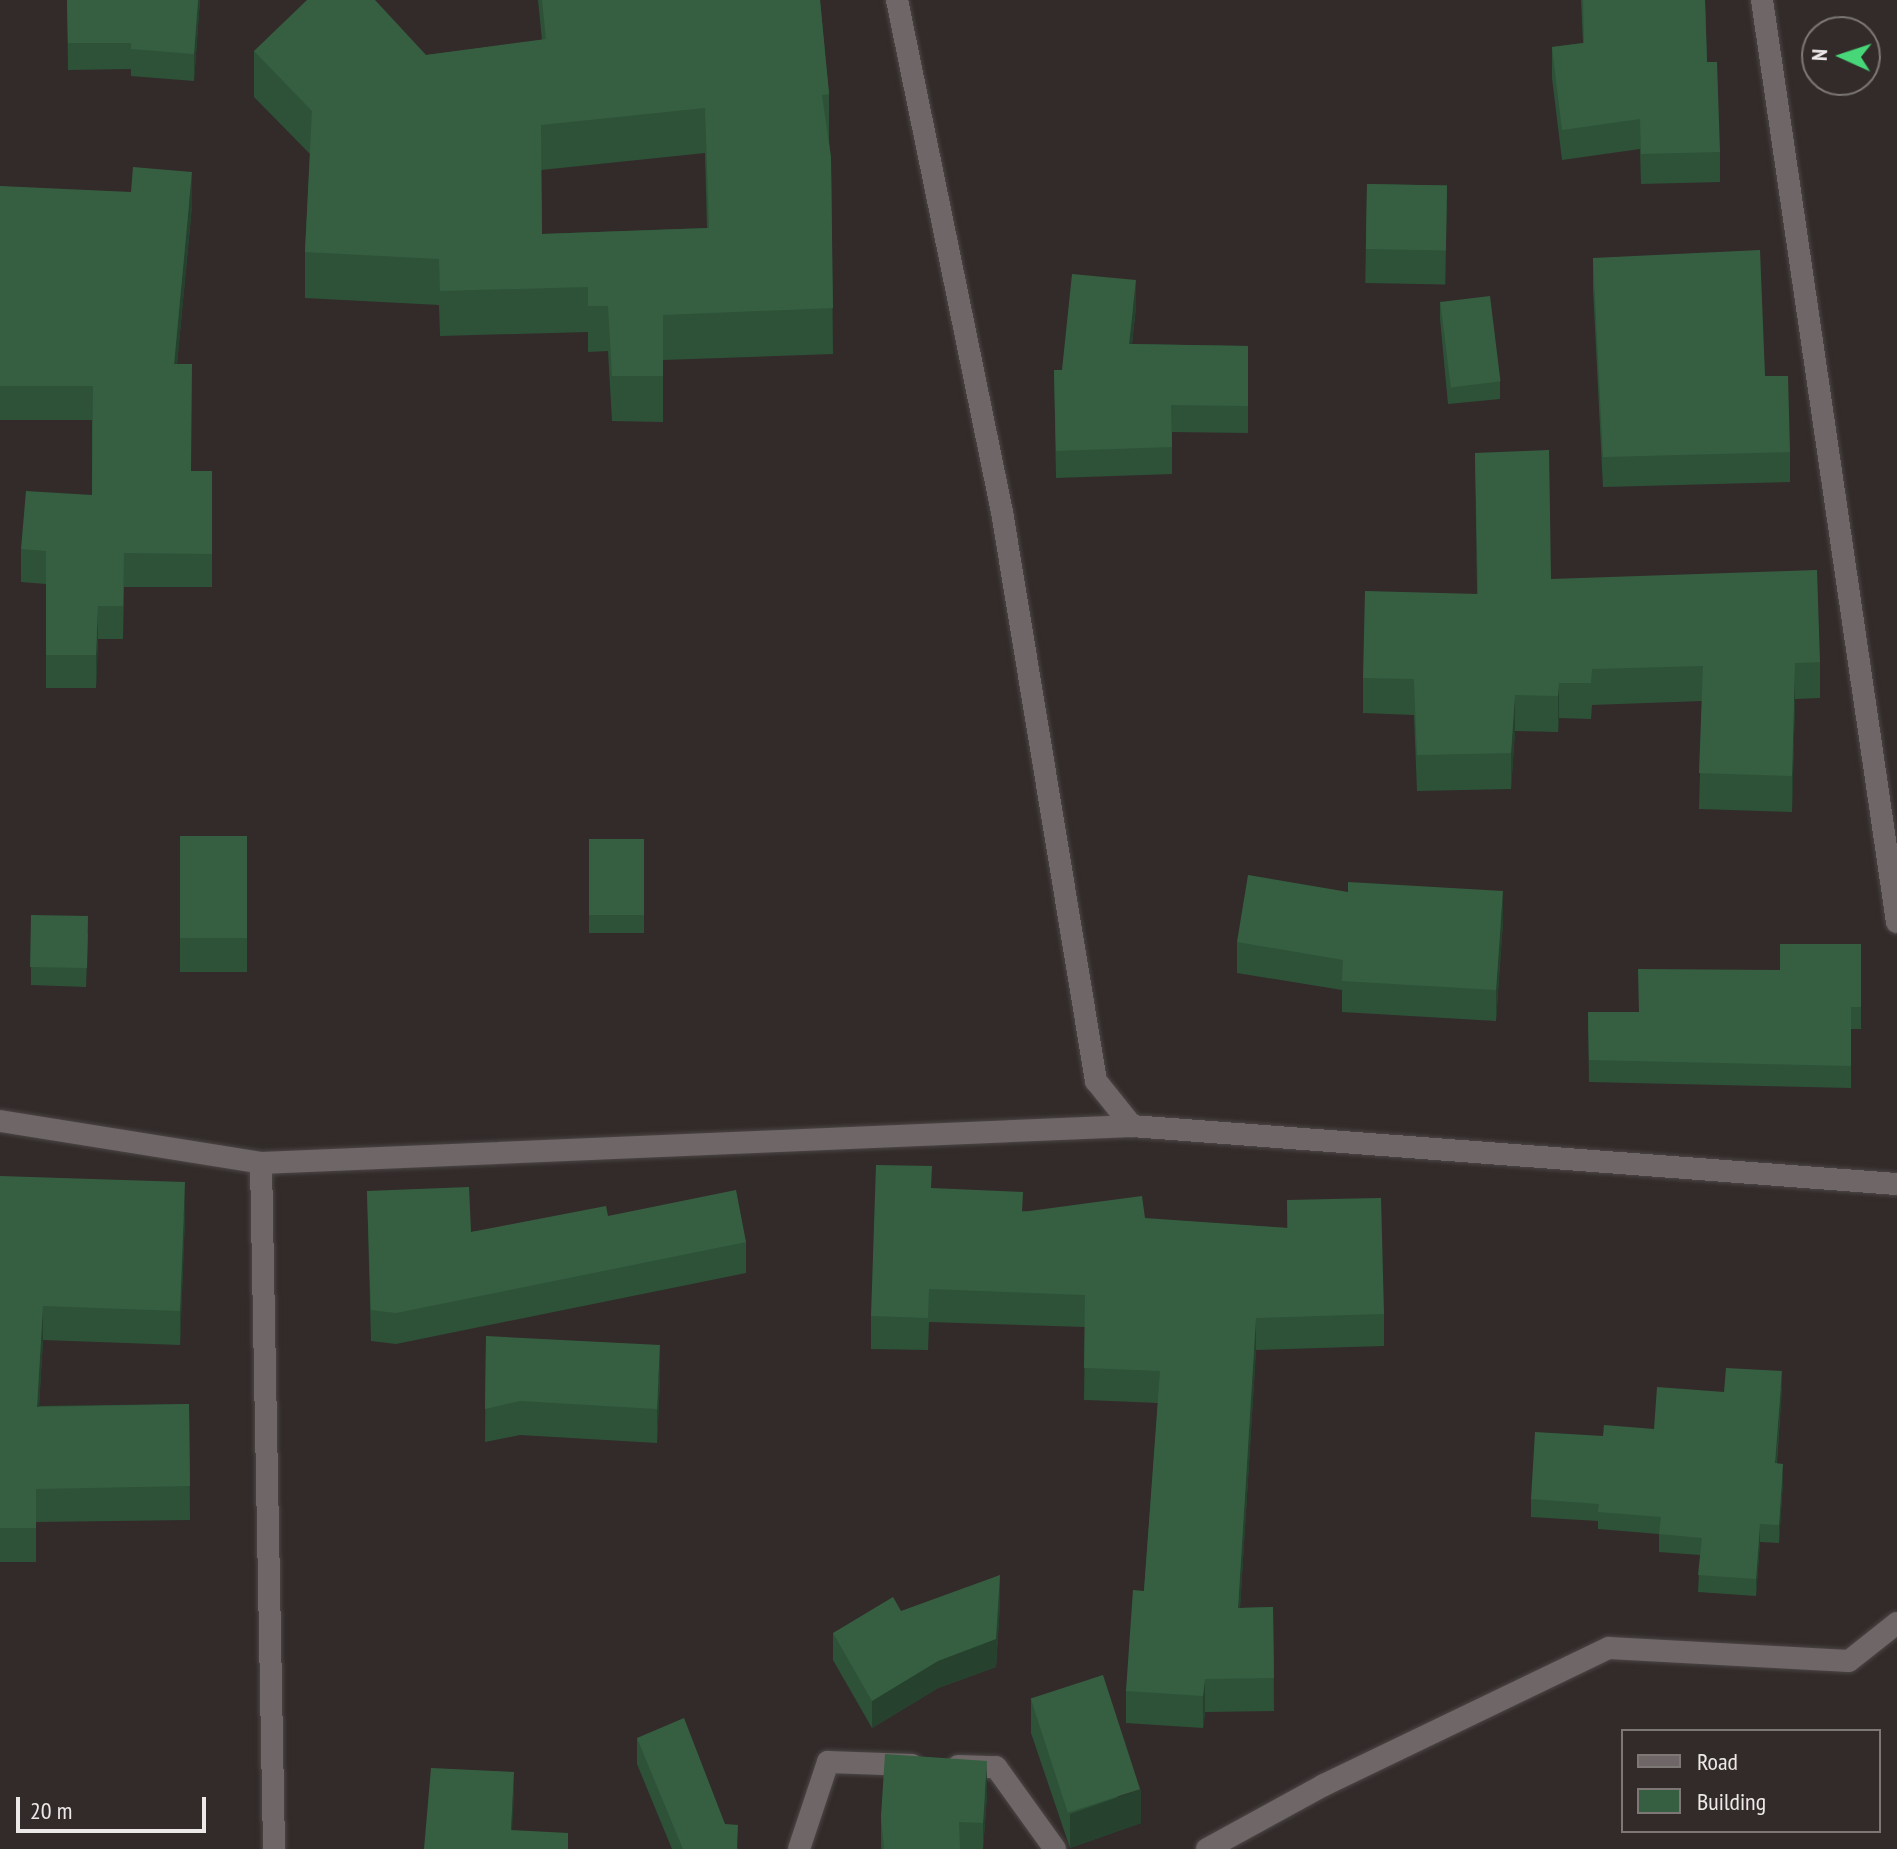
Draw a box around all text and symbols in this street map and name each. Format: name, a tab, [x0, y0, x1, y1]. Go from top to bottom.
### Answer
north arrow	[1801, 16, 1881, 96]
text: N	[1805, 48, 1833, 62]
legend	[1621, 1729, 1881, 1833]
text: Road	[1697, 1746, 1738, 1777]
scale bar	[20, 1781, 210, 1831]
text: Building	[1697, 1786, 1766, 1817]
text: 20 m	[30, 1795, 72, 1826]

